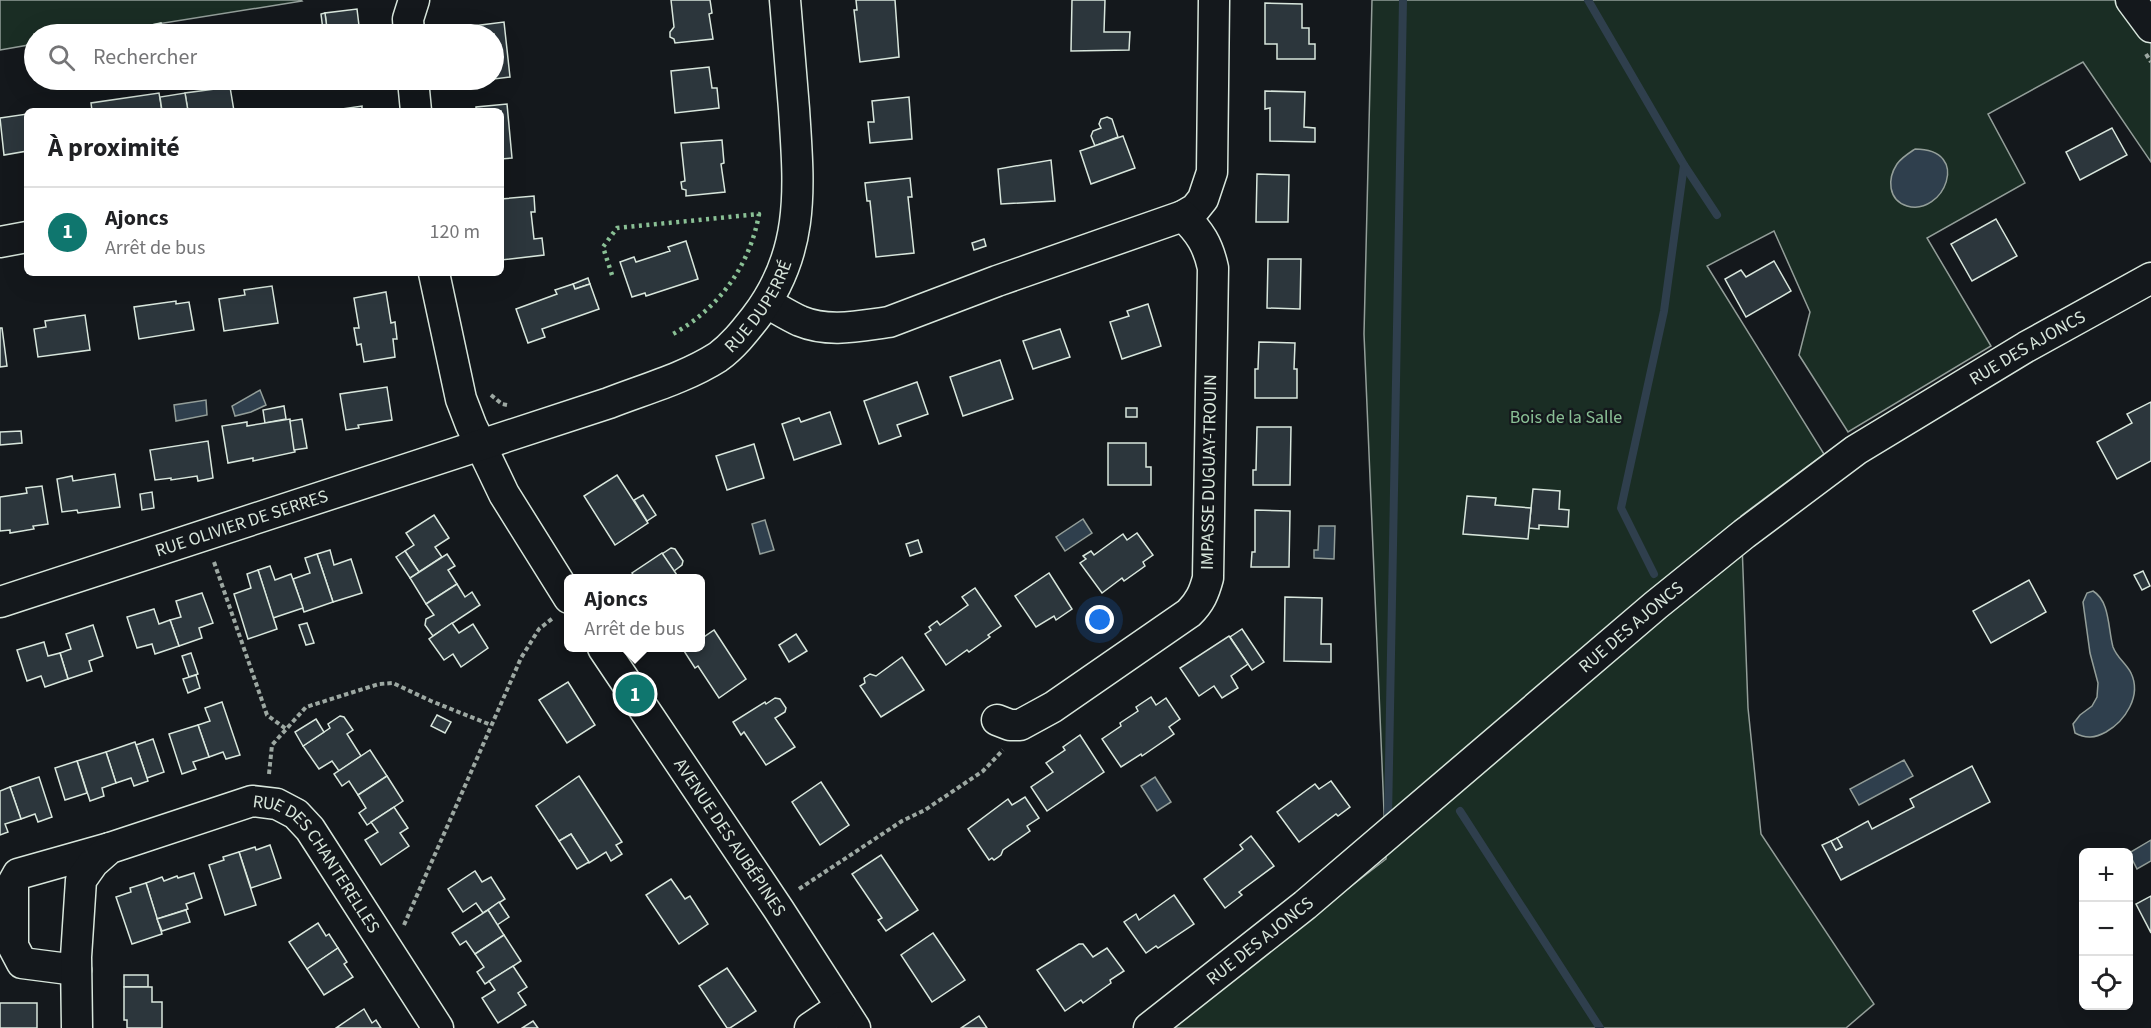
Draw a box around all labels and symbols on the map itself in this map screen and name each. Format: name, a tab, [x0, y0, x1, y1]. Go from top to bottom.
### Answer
street label: RUE DUPERRÉ	[719, 256, 798, 358]
street label: RUE DES AJONCS	[1964, 304, 2090, 391]
street label: IMPASSE DUGUAY-TROUIN	[1195, 374, 1223, 570]
park label: Bois de la Salle	[1510, 405, 1622, 430]
street label: RUE OLIVIER DE SERRES	[152, 483, 331, 563]
street label: RUE DES AJONCS	[1573, 575, 1689, 679]
your location	[1085, 605, 1114, 634]
pin: 1	[616, 672, 654, 716]
street label: AVENUE DES AUBÉPINES	[668, 753, 792, 921]
street label: RUE DES CHANTERELLES	[251, 789, 386, 938]
street label: RUE DES AJONCS	[1201, 891, 1319, 991]

